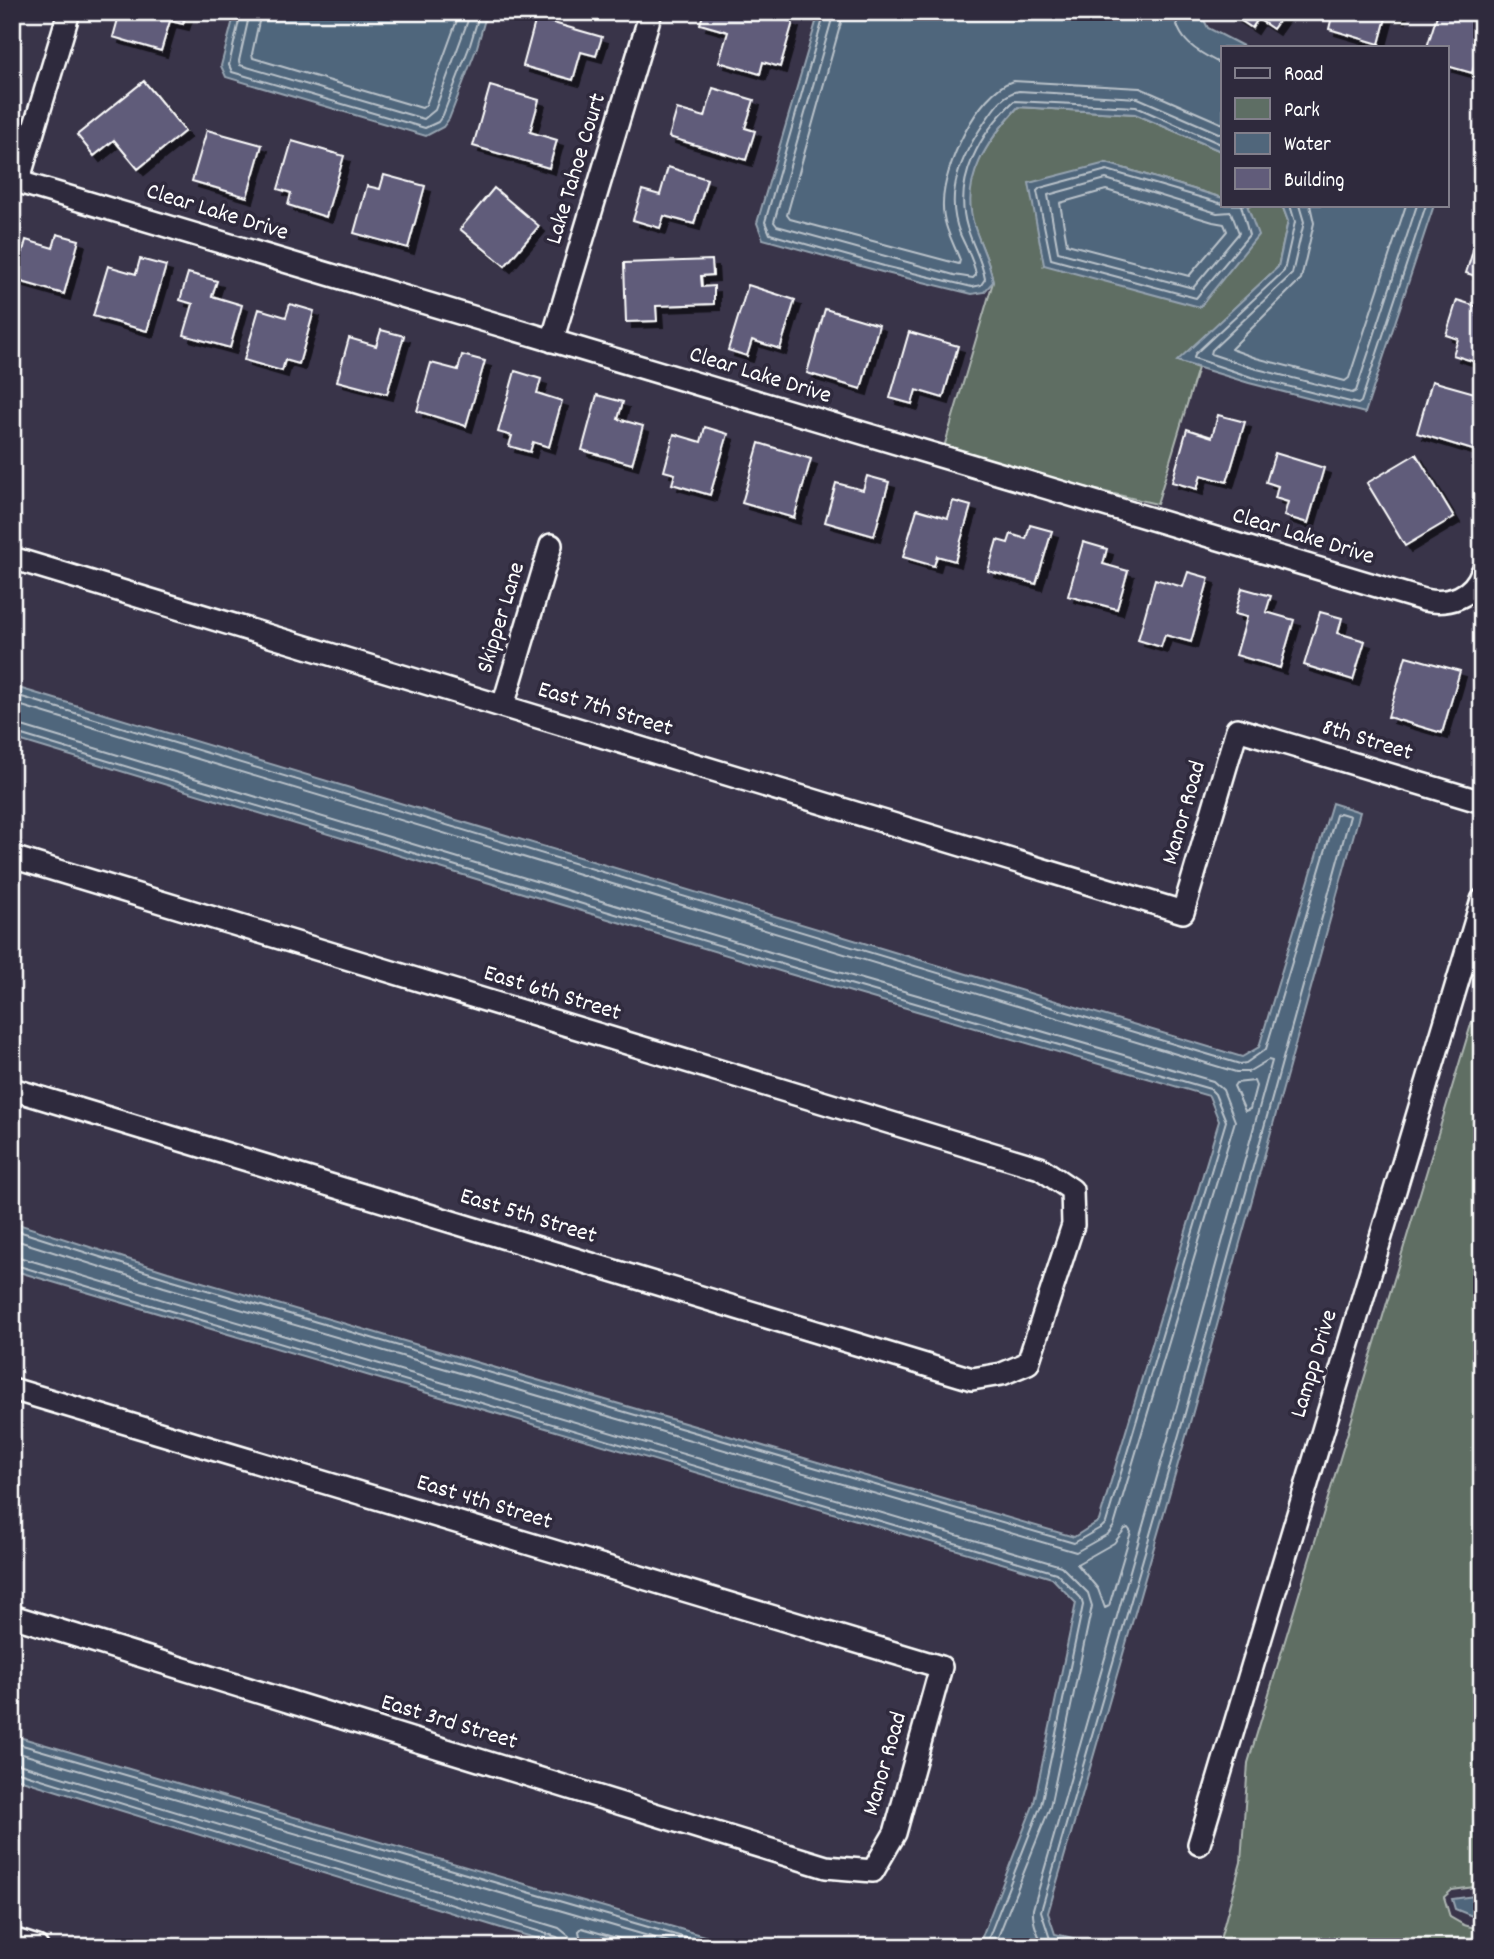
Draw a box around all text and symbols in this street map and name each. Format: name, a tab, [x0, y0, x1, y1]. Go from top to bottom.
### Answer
legend	[1221, 46, 1448, 206]
text: Road	[1284, 61, 1323, 91]
street label: Lake Tahoe Court	[538, 89, 616, 249]
text: Park	[1284, 97, 1320, 127]
text: Water	[1284, 131, 1331, 161]
text: Building	[1284, 167, 1344, 197]
street label: Clear Lake Drive	[142, 175, 292, 251]
street label: Clear Lake Drive	[685, 338, 835, 414]
street label: Clear Lake Drive	[1228, 499, 1378, 575]
street label: Skipper Lane	[469, 558, 535, 678]
street label: East 7th Street	[533, 673, 677, 747]
street label: 8th Street	[1317, 711, 1417, 771]
street label: Manor Road	[1154, 757, 1216, 869]
street label: East 6th Street	[479, 957, 625, 1031]
street label: East 5th Street	[455, 1180, 601, 1254]
street label: Lampp Drive	[1282, 1306, 1348, 1422]
street label: East 4th Street	[412, 1466, 556, 1540]
street label: East 3rd Street	[376, 1686, 522, 1760]
street label: Manor Road	[855, 1708, 917, 1820]

